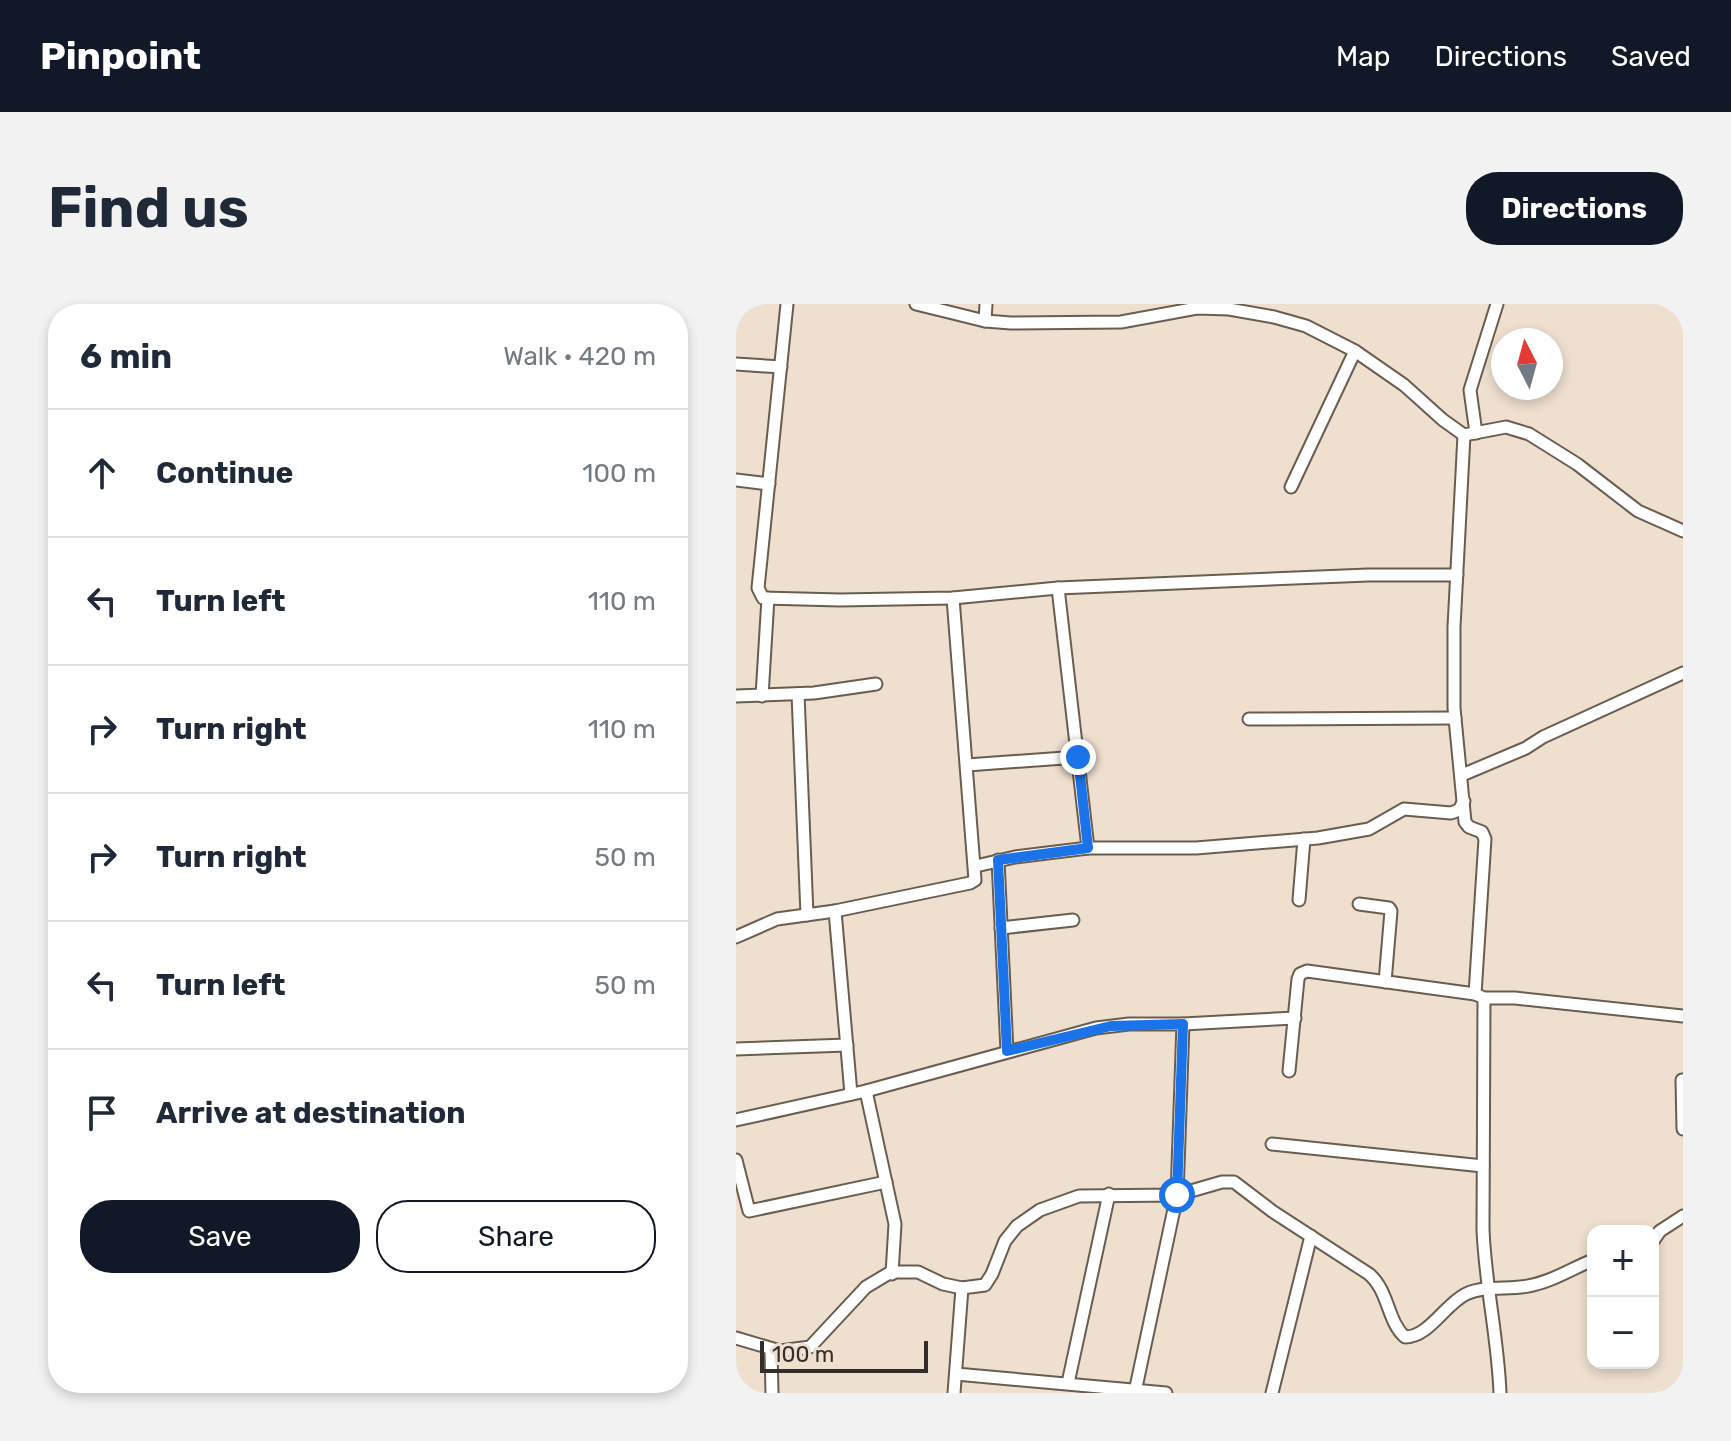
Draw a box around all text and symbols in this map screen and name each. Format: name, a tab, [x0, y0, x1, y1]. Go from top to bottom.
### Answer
text: Pinpoint	[40, 33, 201, 79]
text: Map	[1336, 40, 1390, 73]
text: Directions	[1434, 40, 1567, 73]
text: Saved	[1611, 40, 1691, 73]
button: Directions	[1466, 172, 1683, 245]
text: Find us	[48, 175, 249, 241]
north arrow	[1491, 328, 1563, 400]
text: 6 min	[80, 336, 172, 377]
text: Walk · 420 m	[503, 341, 656, 372]
icon: ahead	[80, 451, 124, 495]
text: Continue	[156, 455, 293, 491]
text: 100 m	[582, 458, 656, 489]
icon: left	[80, 579, 124, 623]
text: Turn left	[156, 583, 286, 619]
text: 110 m	[588, 586, 656, 617]
icon: right	[80, 707, 124, 751]
text: Turn right	[156, 711, 307, 747]
text: 110 m	[588, 714, 656, 745]
route end	[1060, 739, 1096, 775]
icon: right	[80, 835, 124, 879]
text: Turn right	[156, 839, 307, 875]
text: 50 m	[595, 842, 656, 873]
icon: left	[80, 963, 124, 1007]
text: Turn left	[156, 967, 286, 1003]
text: 50 m	[595, 970, 656, 1001]
icon: arrive	[80, 1091, 124, 1135]
text: Arrive at destination	[156, 1095, 466, 1131]
route start	[1159, 1177, 1195, 1213]
button: Save	[80, 1200, 360, 1273]
button: Share	[376, 1200, 656, 1273]
map controls	[1587, 1225, 1659, 1369]
button: +	[1587, 1225, 1659, 1297]
button: −	[1587, 1297, 1659, 1369]
scale bar	[760, 1337, 928, 1373]
text: 100 m	[772, 1341, 834, 1368]

